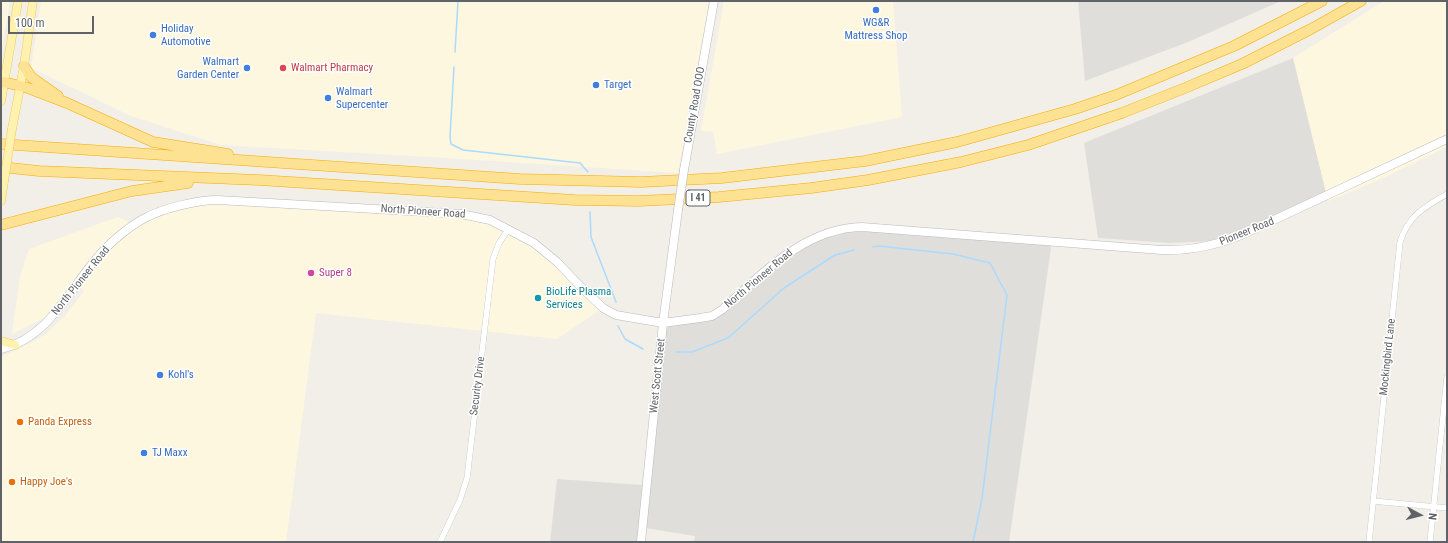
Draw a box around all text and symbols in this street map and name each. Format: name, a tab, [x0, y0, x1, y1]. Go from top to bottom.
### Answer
marker: WG&R Mattress Shop	[871, 5, 881, 15]
scale bar	[10, 8, 96, 34]
text: 100 m	[15, 16, 45, 30]
place label: WG&R Mattress Shop	[844, 16, 908, 42]
place label: Holiday Automotive	[161, 22, 211, 48]
marker: Holiday Automotive	[148, 30, 158, 40]
place label: Walmart Garden Center	[177, 55, 239, 81]
place label: Walmart Pharmacy	[291, 61, 373, 75]
marker: Walmart Garden Center	[242, 63, 252, 73]
marker: Walmart Pharmacy	[278, 63, 288, 73]
street label: County Road OOO	[682, 66, 708, 144]
place label: Target	[604, 78, 631, 92]
marker: Target	[591, 80, 601, 90]
place label: Walmart Supercenter	[336, 85, 388, 111]
marker: Walmart Supercenter	[323, 93, 333, 103]
road number: I 41	[686, 190, 710, 206]
street label: North Pioneer Road	[380, 202, 466, 222]
street label: Pioneer Road	[1218, 215, 1276, 249]
street label: North Pioneer Road	[49, 244, 113, 318]
street label: North Pioneer Road	[722, 247, 796, 311]
place label: Super 8	[319, 266, 352, 280]
marker: Super 8	[306, 268, 316, 278]
place label: BioLife Plasma Services	[546, 285, 611, 311]
marker: BioLife Plasma Services	[533, 293, 543, 303]
street label: Mockingbird Lane	[1377, 318, 1399, 396]
street label: West Scott Street	[648, 338, 668, 414]
street label: Security Drive	[468, 356, 488, 416]
place label: Kohl's	[168, 368, 194, 382]
marker: Kohl's	[155, 370, 165, 380]
place label: Panda Express	[28, 415, 92, 429]
marker: Panda Express	[15, 417, 25, 427]
place label: TJ Maxx	[152, 446, 188, 460]
marker: TJ Maxx	[139, 448, 149, 458]
place label: Happy Joe's	[20, 475, 72, 489]
marker: Happy Joe's	[7, 477, 17, 487]
north arrow	[1400, 495, 1440, 535]
text: N	[1426, 512, 1439, 521]

